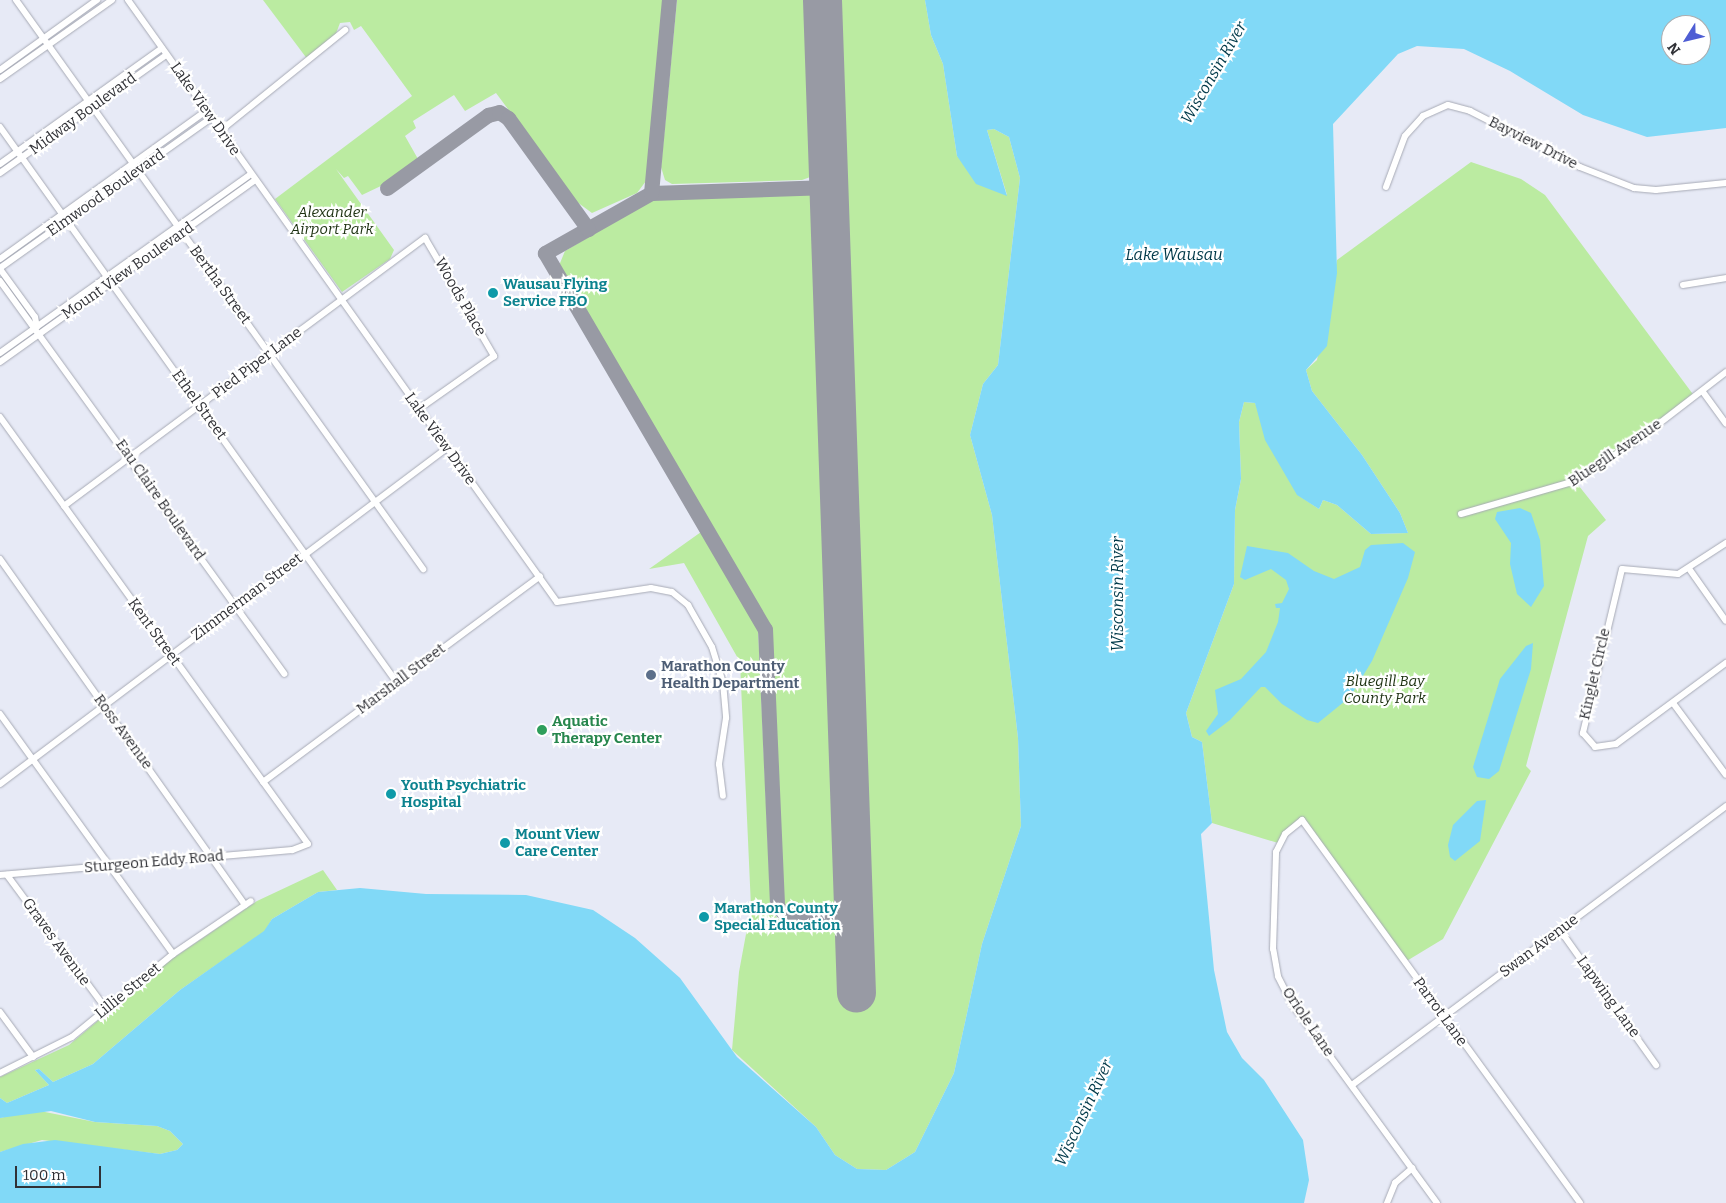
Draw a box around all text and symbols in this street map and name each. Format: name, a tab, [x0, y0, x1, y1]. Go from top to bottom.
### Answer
north arrow	[1661, 15, 1711, 65]
water label: Wisconsin River	[1177, 18, 1251, 128]
text: N	[1664, 39, 1684, 58]
street label: Lake View Drive	[166, 59, 244, 159]
street label: Midway Boulevard	[26, 69, 140, 159]
street label: Bayview Drive	[1485, 113, 1581, 173]
street label: Elmwood Boulevard	[44, 146, 168, 240]
park label: Alexander Airport Park	[290, 203, 374, 238]
street label: Mount View Boulevard	[59, 219, 197, 323]
street label: Bertha Street	[186, 242, 254, 328]
water label: Lake Wausau	[1125, 245, 1223, 265]
street label: Woods Place	[430, 255, 490, 339]
place label: Wausau Flying Service FBO	[503, 275, 607, 310]
marker: Wausau Flying Service FBO	[487, 287, 499, 299]
street label: Pied Piper Lane	[209, 323, 305, 403]
street label: Ethel Street	[168, 367, 230, 443]
street label: Lake View Drive	[401, 389, 479, 489]
street label: Bluegill Avenue	[1565, 415, 1665, 491]
street label: Eau Claire Boulevard	[111, 436, 209, 564]
water label: Wisconsin River	[1108, 537, 1128, 651]
street label: Zimmerman Street	[188, 549, 306, 645]
street label: Kent Street	[124, 595, 184, 669]
street label: Kinglet Circle	[1576, 626, 1614, 722]
street label: Marshall Street	[353, 640, 449, 718]
place label: Marathon County Health Department	[661, 657, 800, 692]
marker: Marathon County Health Department	[645, 669, 657, 681]
park label: Bluegill Bay County Park	[1344, 672, 1426, 707]
street label: Ross Avenue	[90, 691, 156, 773]
place label: Aquatic Therapy Center	[552, 712, 662, 747]
marker: Aquatic Therapy Center	[536, 724, 548, 736]
place label: Youth Psychiatric Hospital	[401, 776, 526, 811]
marker: Youth Psychiatric Hospital	[385, 788, 397, 800]
place label: Mount View Care Center	[515, 825, 600, 860]
marker: Mount View Care Center	[499, 837, 511, 849]
street label: Sturgeon Eddy Road	[83, 847, 225, 877]
street label: Graves Avenue	[18, 895, 94, 989]
place label: Marathon County Special Education	[714, 899, 840, 934]
marker: Marathon County Special Education	[698, 911, 710, 923]
street label: Swan Avenue	[1496, 911, 1582, 981]
street label: Lapwing Lane	[1572, 953, 1644, 1041]
street label: Lillie Street	[92, 959, 164, 1023]
street label: Parrot Lane	[1409, 974, 1471, 1050]
street label: Oriole Lane	[1278, 984, 1338, 1060]
water label: Wisconsin River	[1051, 1057, 1117, 1169]
scale bar	[18, 1156, 104, 1188]
text: 100 m	[23, 1166, 66, 1184]

